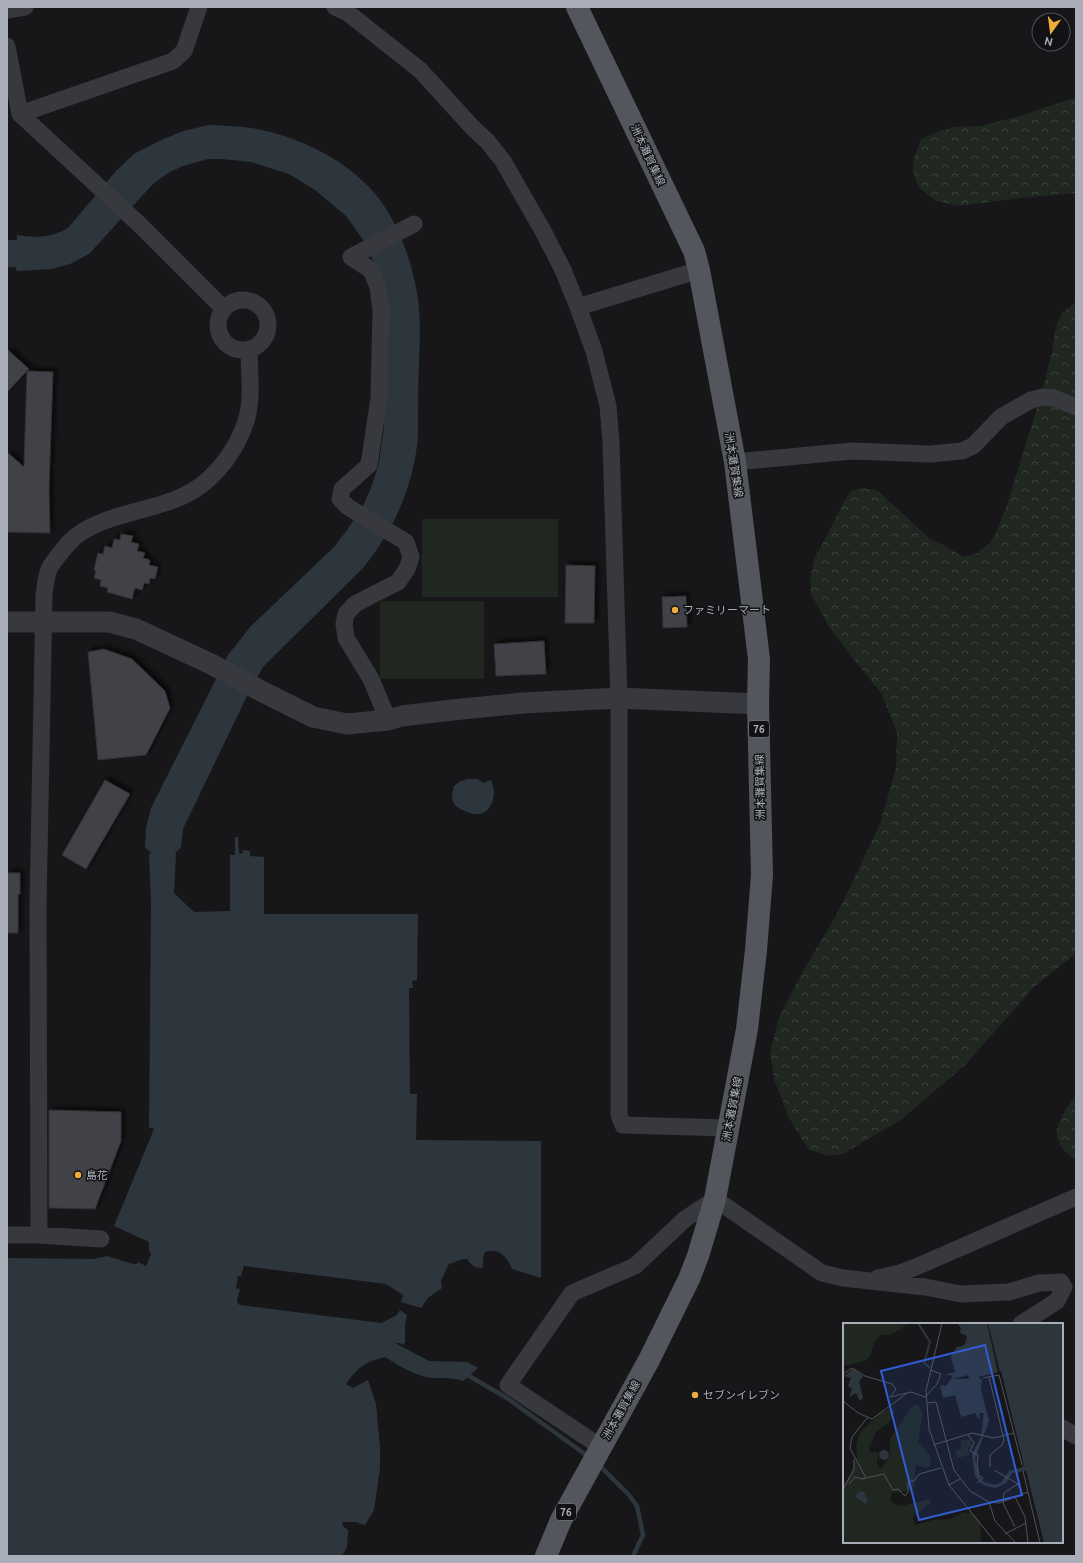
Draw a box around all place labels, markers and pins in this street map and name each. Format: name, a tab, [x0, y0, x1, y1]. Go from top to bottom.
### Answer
place label: ファミリーマート	[683, 604, 771, 616]
marker: ファミリーマート	[670, 605, 680, 615]
place label: 島花	[86, 1169, 108, 1181]
marker: 島花	[73, 1170, 83, 1180]
place label: セブンイレブン	[703, 1389, 780, 1401]
marker: セブンイレブン	[690, 1390, 700, 1400]

